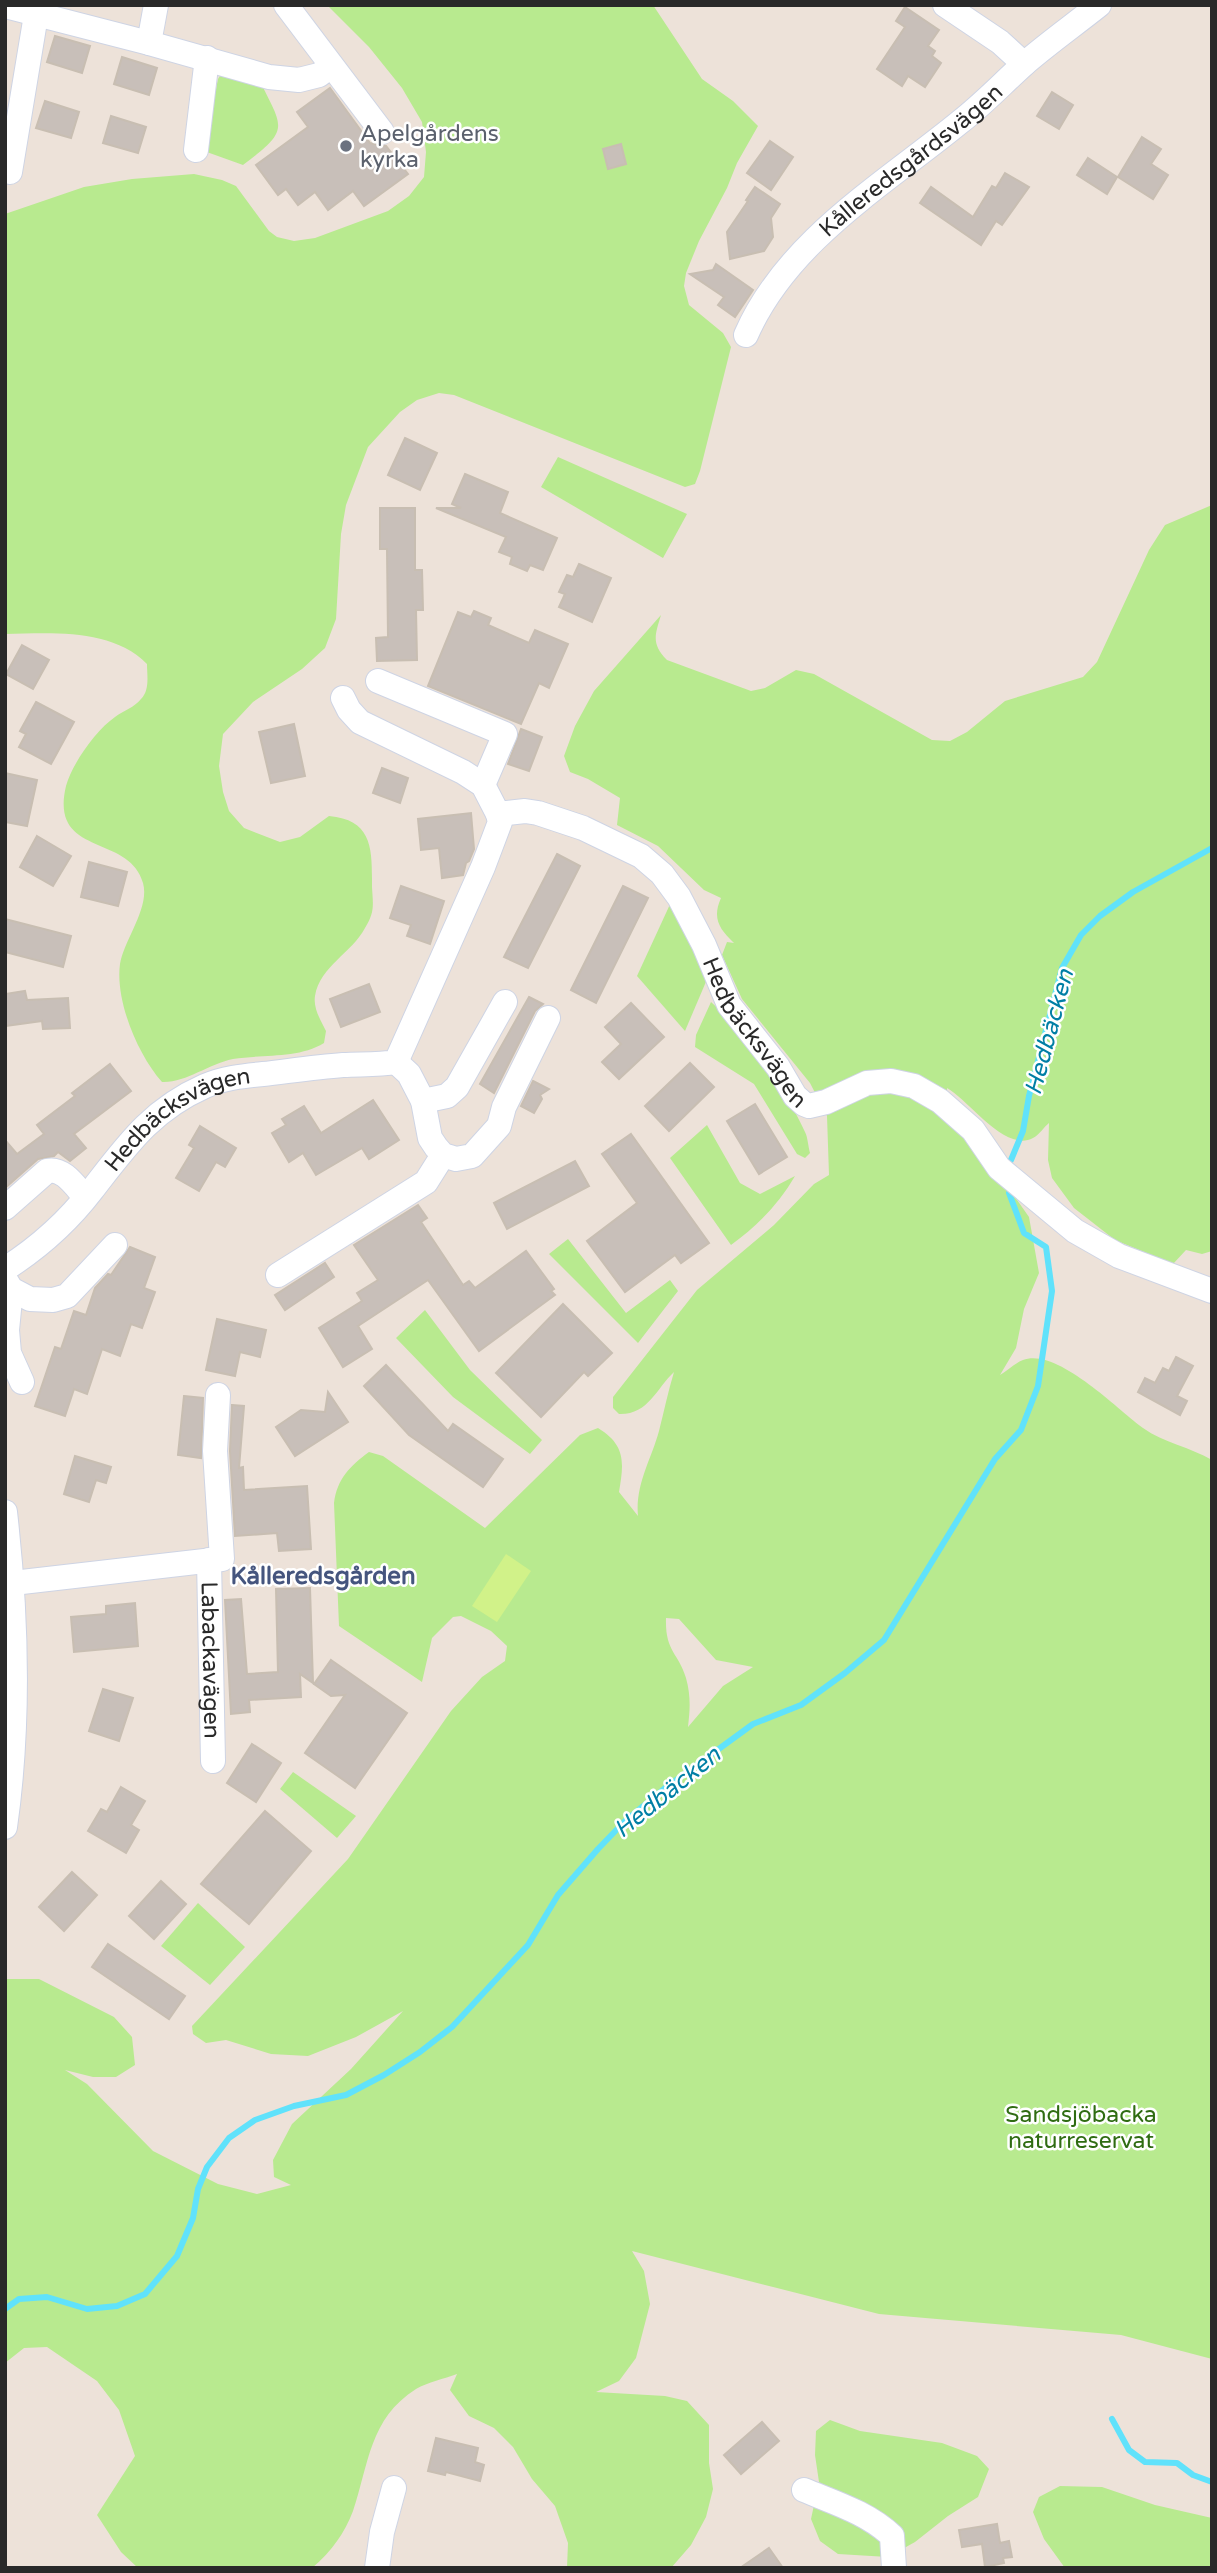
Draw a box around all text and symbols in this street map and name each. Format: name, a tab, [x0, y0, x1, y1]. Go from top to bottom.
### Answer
street label: Kålleredsgårdsvägen	[814, 78, 1009, 243]
place label: Apelgårdens kyrka	[360, 120, 499, 174]
marker: Apelgårdens kyrka	[338, 138, 354, 154]
street label: Hedbäcksvägen	[696, 953, 812, 1114]
water label: Hedbäcken	[1019, 965, 1081, 1098]
street label: Hedbäcksvägen	[99, 1062, 252, 1177]
district label: Kålleredsgården	[231, 1562, 416, 1591]
street label: Labackavägen	[194, 1581, 226, 1739]
water label: Hedbäcken	[608, 1740, 728, 1844]
park label: Sandsjöbacka naturreservat	[1005, 2101, 1157, 2155]

